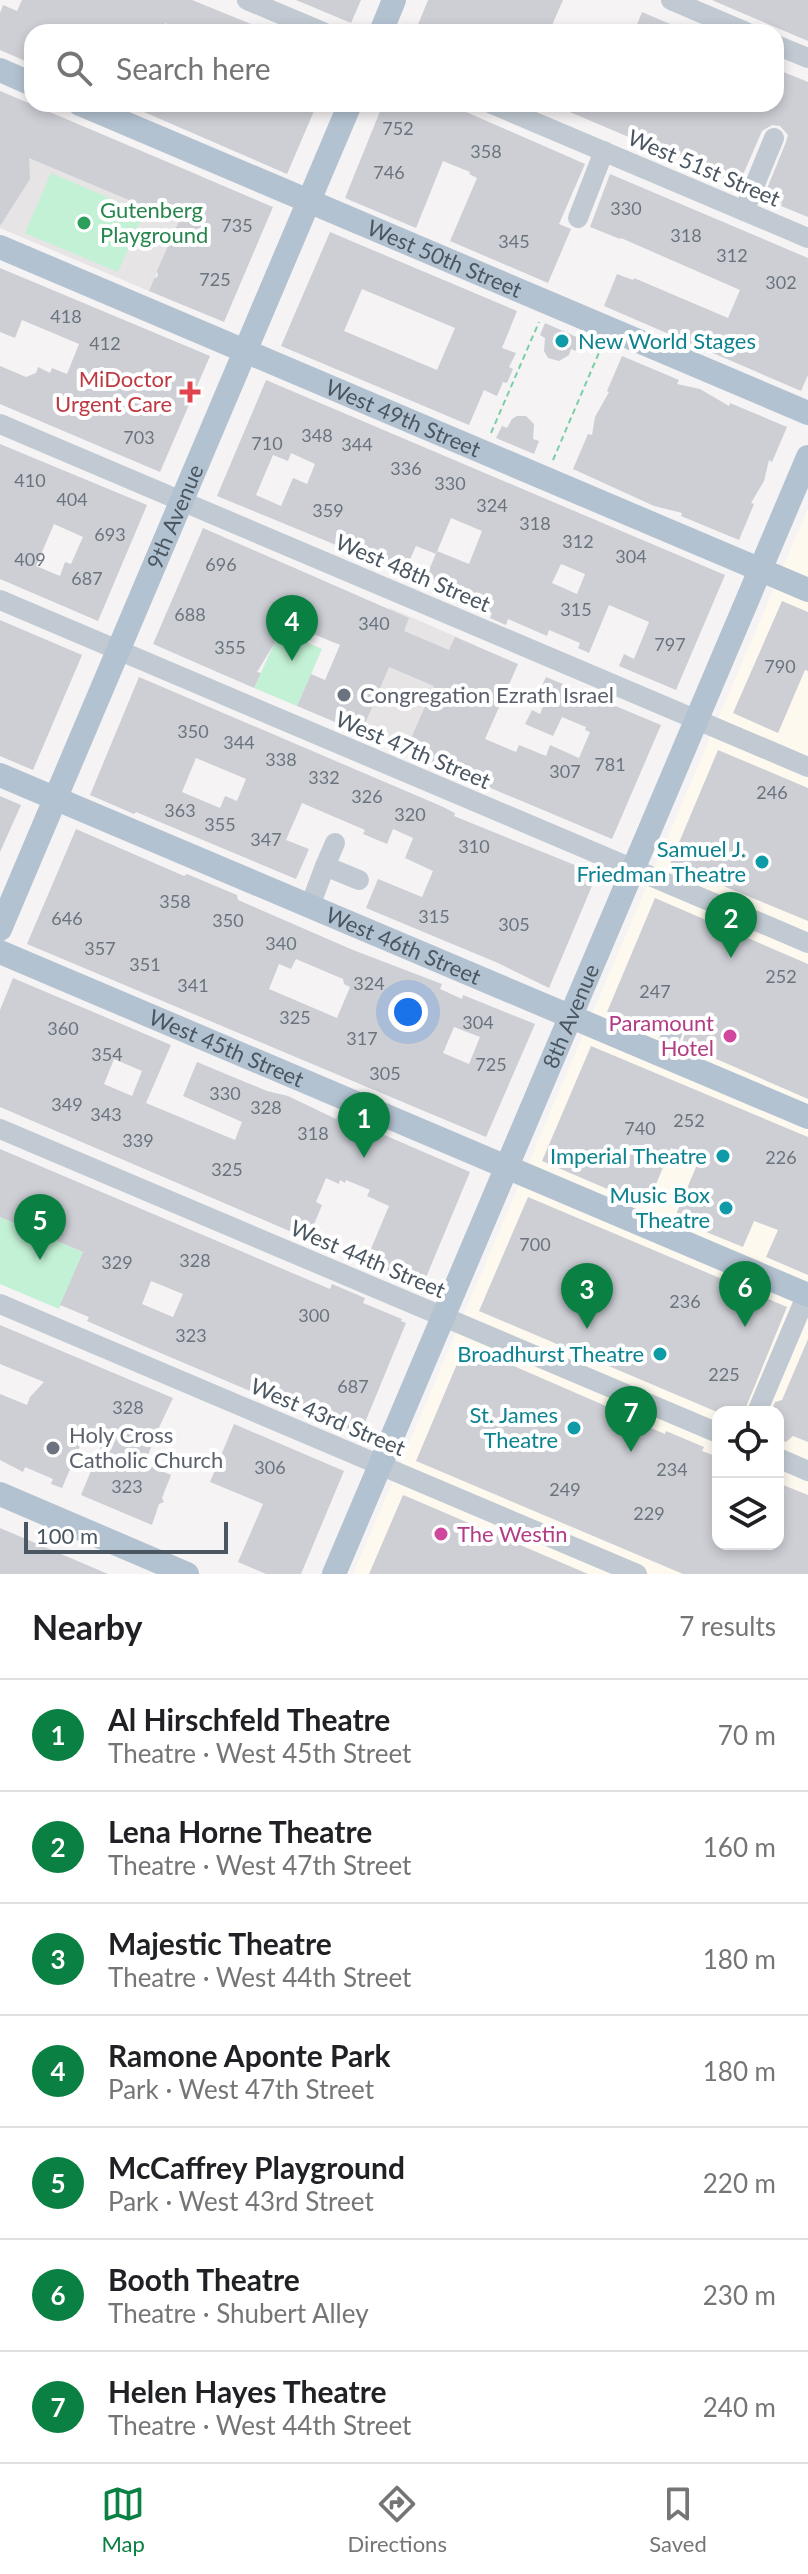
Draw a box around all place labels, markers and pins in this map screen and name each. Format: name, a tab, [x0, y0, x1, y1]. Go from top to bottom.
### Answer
place label: Gutenberg Playground	[100, 196, 208, 248]
marker: Gutenberg Playground	[75, 214, 93, 232]
place label: New World Stages	[578, 327, 756, 354]
marker: New World Stages	[553, 332, 571, 350]
place label: MiDoctor Urgent Care	[55, 365, 172, 417]
marker: MiDoctor Urgent Care	[179, 381, 201, 403]
pin: 4	[266, 595, 318, 661]
place label: Congregation Ezrath Israel	[360, 681, 614, 708]
marker: Congregation Ezrath Israel	[335, 686, 353, 704]
place label: Samuel J. Friedman Theatre	[576, 835, 746, 887]
marker: Samuel J. Friedman Theatre	[753, 853, 771, 871]
pin: 2	[705, 892, 757, 958]
place label: Paramount Hotel	[609, 1009, 714, 1061]
marker: Paramount Hotel	[721, 1027, 739, 1045]
pin: 1	[338, 1092, 390, 1158]
place label: Imperial Theatre	[550, 1142, 707, 1169]
marker: Imperial Theatre	[714, 1147, 732, 1165]
place label: Music Box Theatre	[610, 1181, 710, 1233]
pin: 5	[14, 1194, 66, 1260]
marker: Music Box Theatre	[717, 1199, 735, 1217]
pin: 6	[719, 1261, 771, 1327]
pin: 3	[561, 1263, 613, 1329]
place label: Broadhurst Theatre	[457, 1340, 644, 1367]
marker: Broadhurst Theatre	[651, 1345, 669, 1363]
pin: 7	[605, 1386, 657, 1452]
place label: St. James Theatre	[469, 1401, 558, 1453]
marker: St. James Theatre	[565, 1419, 583, 1437]
place label: Holy Cross Catholic Church	[69, 1421, 223, 1473]
marker: Holy Cross Catholic Church	[44, 1439, 62, 1457]
place label: The Westin	[457, 1520, 568, 1547]
marker: The Westin	[432, 1525, 450, 1543]

